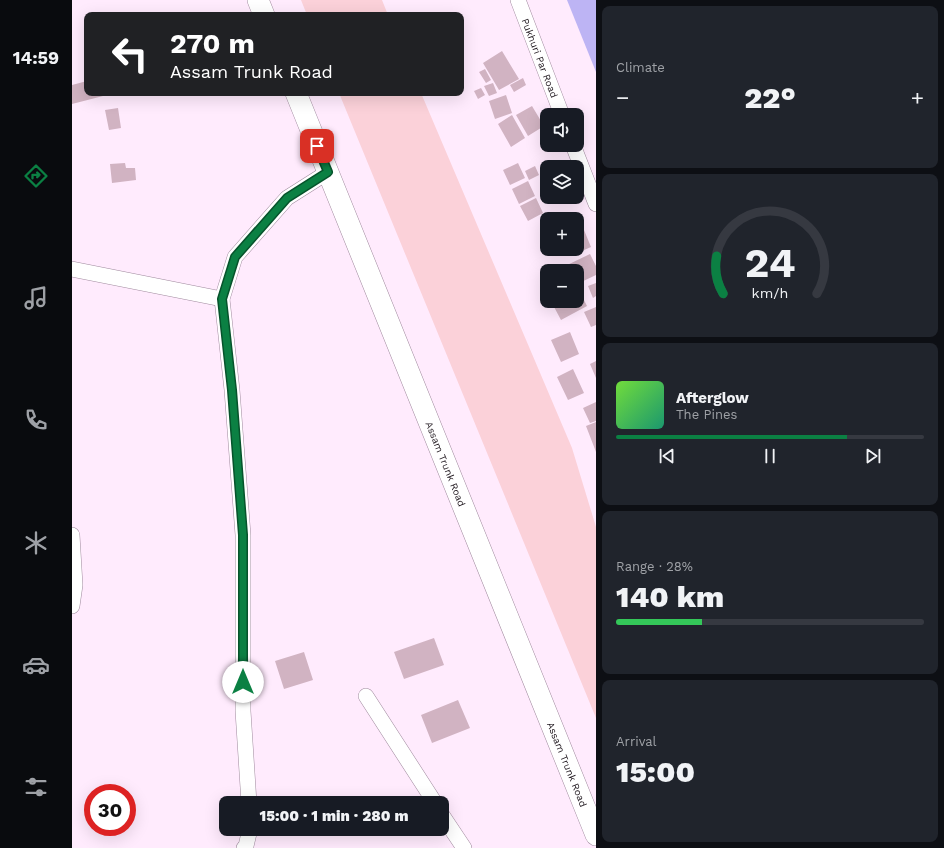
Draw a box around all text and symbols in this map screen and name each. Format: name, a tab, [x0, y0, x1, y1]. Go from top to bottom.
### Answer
street label: Pukhuri Par Road	[520, 17, 560, 99]
text: 270 m	[170, 27, 255, 60]
icon: left	[104, 28, 156, 80]
text: 14:59	[13, 47, 59, 68]
text: Climate	[616, 60, 665, 75]
text: Assam Trunk Road	[170, 61, 333, 82]
text: 22°	[744, 80, 796, 115]
text: −	[616, 85, 629, 110]
text: +	[911, 85, 924, 110]
map controls	[540, 108, 584, 308]
button: sound	[540, 108, 584, 152]
pin	[300, 129, 334, 163]
icon: arrive	[306, 135, 328, 157]
button: layers	[540, 160, 584, 204]
icon: directions	[22, 162, 50, 190]
button: +	[540, 212, 584, 256]
text: 24	[744, 237, 796, 286]
button: −	[540, 264, 584, 308]
icon: music	[22, 284, 50, 312]
text: km/h	[752, 284, 788, 300]
text: Afterglow	[676, 389, 749, 407]
icon: phone	[22, 406, 50, 434]
text: The Pines	[676, 407, 737, 422]
street label: Assam Trunk Road	[423, 420, 468, 508]
icon: previous	[656, 445, 678, 467]
icon: pause	[759, 445, 781, 467]
icon: next	[862, 445, 884, 467]
icon: climate	[22, 529, 50, 557]
text: Range · 28%	[616, 559, 693, 574]
text: 140 km	[616, 579, 724, 614]
icon: car	[22, 651, 50, 679]
position arrow	[222, 661, 264, 703]
street label: Assam Trunk Road	[545, 720, 589, 808]
text: Arrival	[616, 734, 657, 749]
text: 15:00	[616, 754, 695, 789]
icon: filters	[22, 773, 50, 801]
speed limit sign: 30	[84, 784, 136, 836]
text: 15:00 · 1 min · 280 m	[259, 807, 409, 825]

